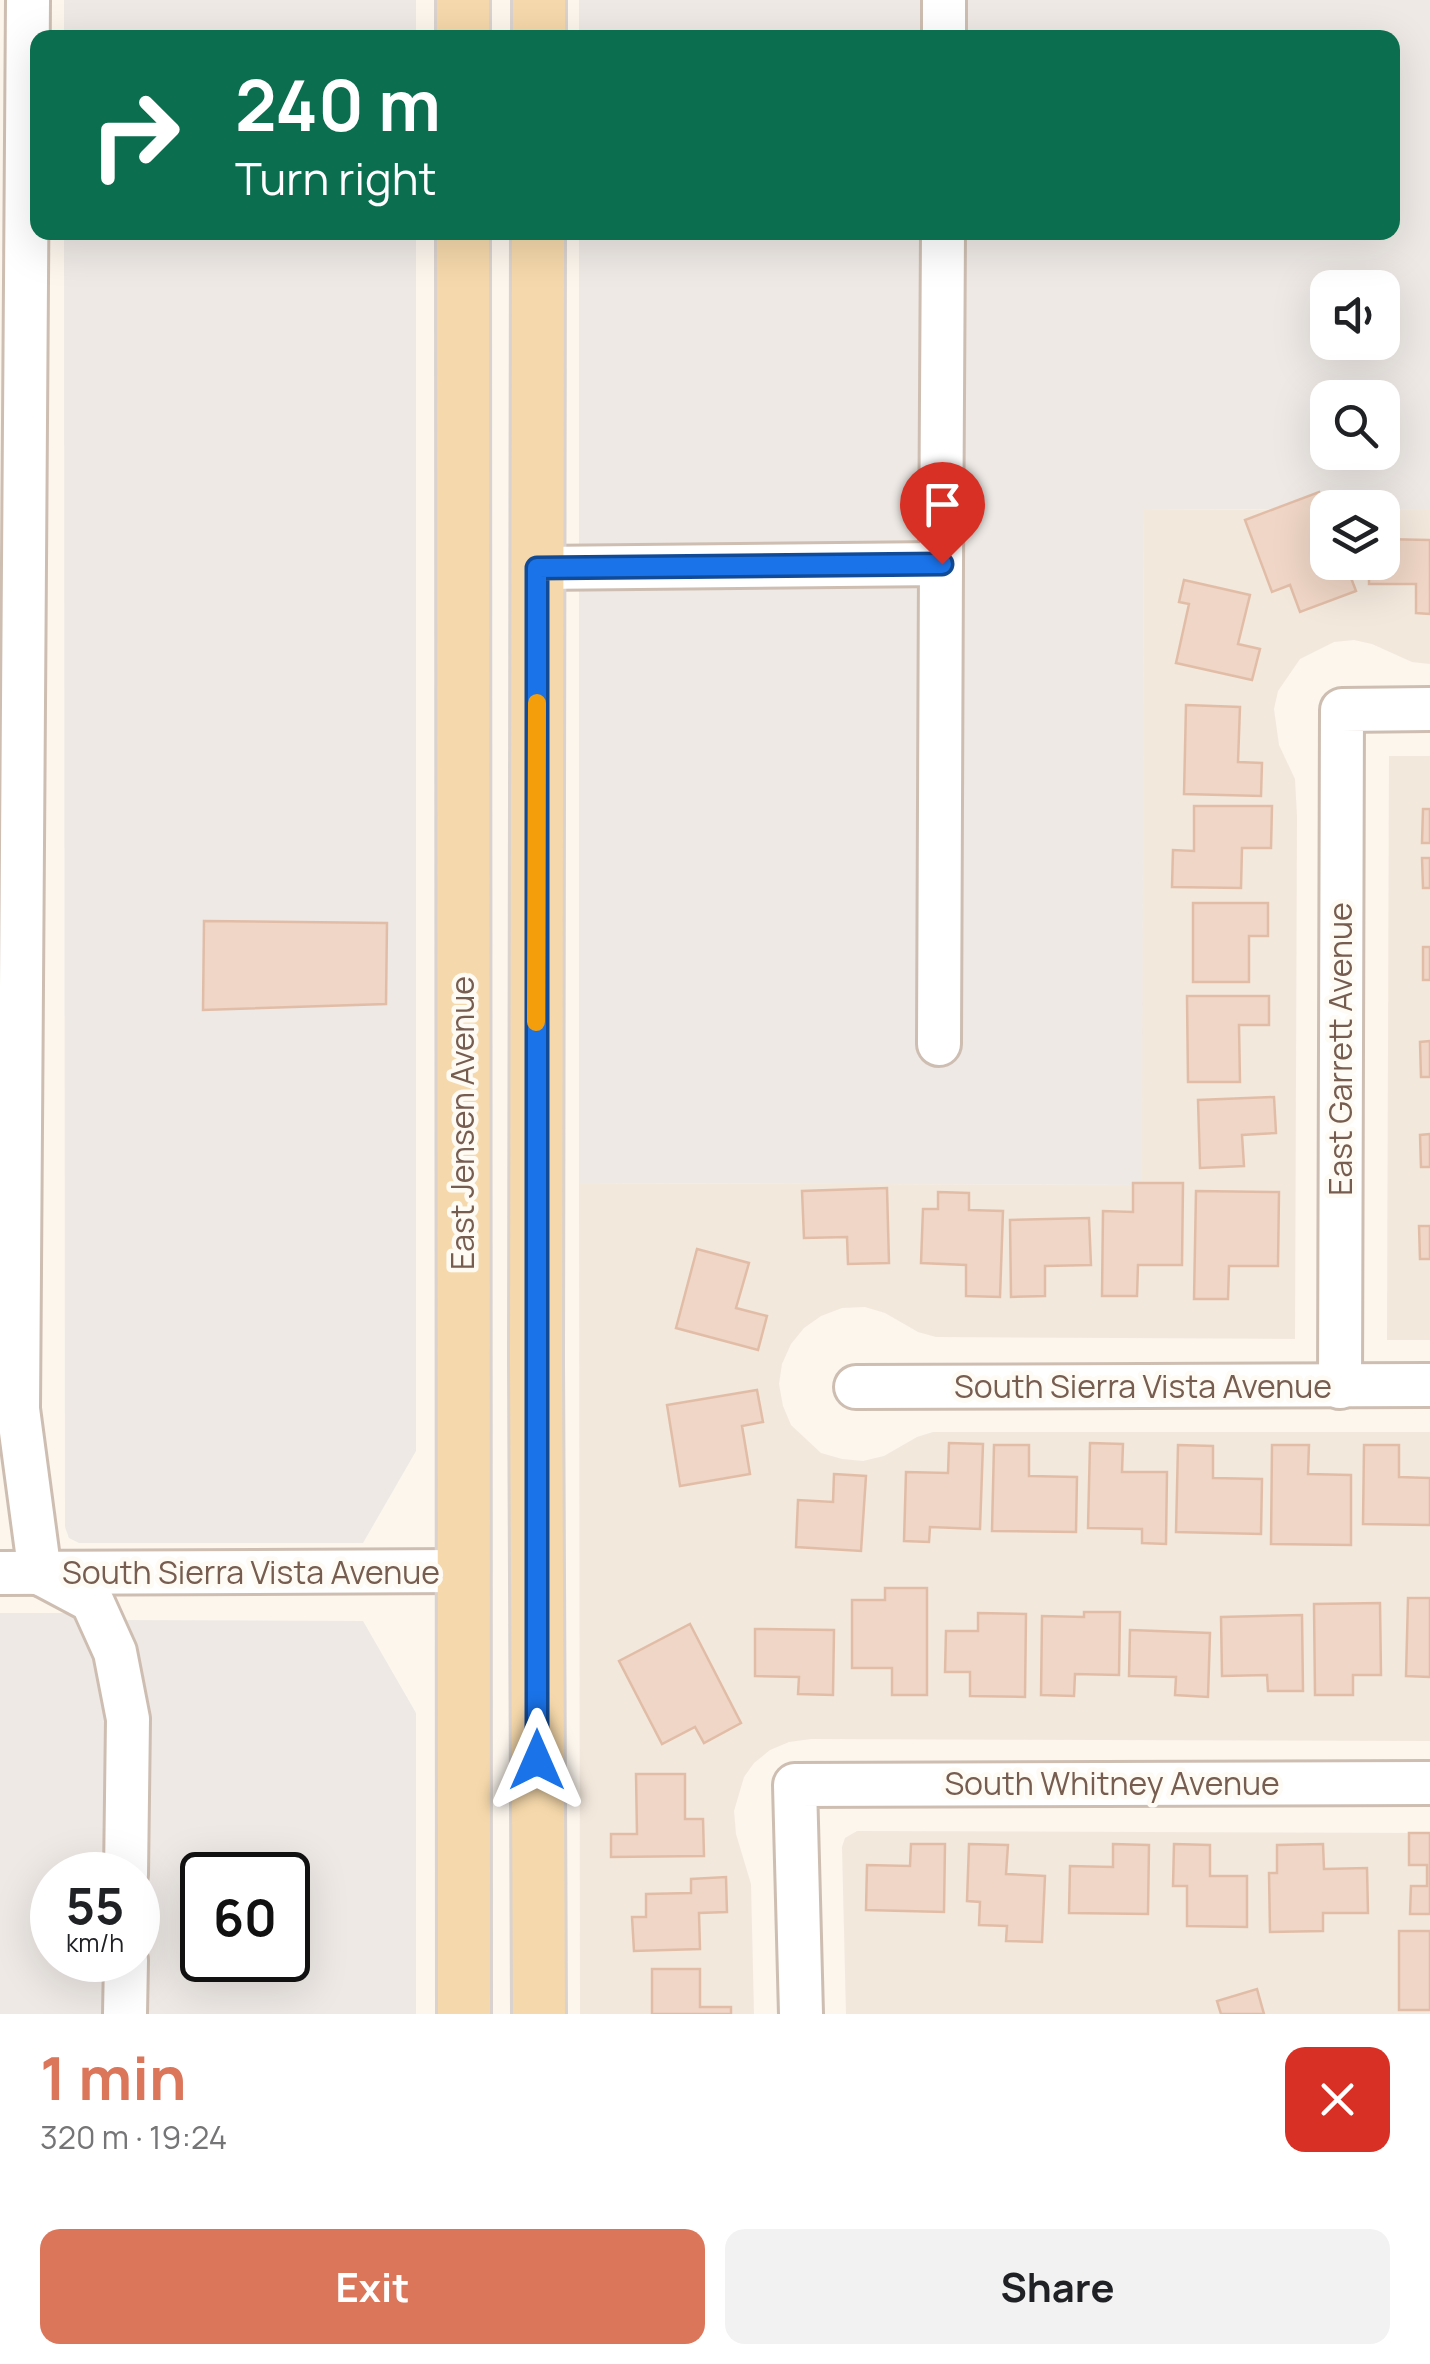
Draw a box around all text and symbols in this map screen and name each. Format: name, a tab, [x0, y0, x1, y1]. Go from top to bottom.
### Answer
text: 240 m	[235, 56, 441, 152]
icon: right	[70, 70, 200, 200]
text: Turn right	[235, 147, 436, 209]
map controls	[1310, 270, 1400, 580]
button: sound	[1310, 270, 1400, 360]
button: search	[1310, 380, 1400, 470]
pin	[900, 462, 985, 565]
icon: arrive	[915, 477, 970, 532]
button: layers	[1310, 490, 1400, 580]
street label: East Garrett Avenue	[1318, 902, 1362, 1196]
street label: East Jensen Avenue	[440, 976, 484, 1270]
street label: South Sierra Vista Avenue	[954, 1364, 1332, 1408]
street label: South Sierra Vista Avenue	[62, 1550, 440, 1594]
position arrow	[485, 1708, 589, 1812]
street label: South Whitney Avenue	[944, 1761, 1280, 1805]
speed limit sign: 60	[180, 1852, 310, 1982]
text: 55	[66, 1871, 124, 1939]
text: km/h	[66, 1925, 124, 1960]
text: 1 min	[40, 2036, 187, 2118]
button: close	[1285, 2047, 1390, 2152]
text: 320 m · 19:24	[40, 2115, 227, 2159]
button: Exit	[40, 2229, 705, 2344]
button: Share	[725, 2229, 1390, 2344]

